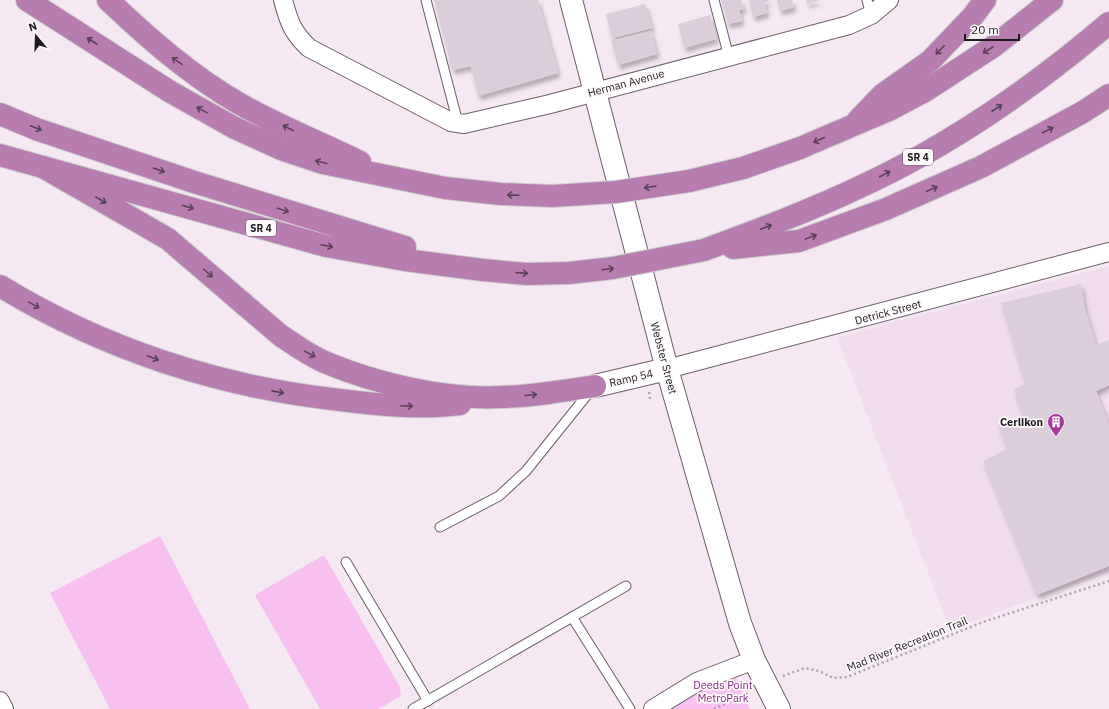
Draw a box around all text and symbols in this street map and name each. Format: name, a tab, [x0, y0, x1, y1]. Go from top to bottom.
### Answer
north arrow	[16, 16, 56, 56]
scale bar	[965, 16, 1019, 42]
text: N	[27, 19, 39, 34]
text: 20 m	[971, 22, 999, 37]
one-way arrow	[87, 37, 98, 45]
one-way arrow	[936, 45, 945, 55]
one-way arrow	[983, 46, 994, 54]
one-way arrow	[172, 57, 183, 65]
street label: Herman Avenue	[586, 66, 666, 100]
one-way arrow	[991, 104, 1002, 112]
one-way arrow	[196, 105, 208, 113]
one-way arrow	[282, 124, 294, 131]
one-way arrow	[30, 125, 42, 133]
one-way arrow	[1042, 126, 1054, 134]
one-way arrow	[814, 136, 826, 144]
road number: SR 4	[903, 149, 933, 165]
one-way arrow	[315, 157, 328, 165]
one-way arrow	[153, 167, 165, 175]
one-way arrow	[879, 170, 891, 178]
one-way arrow	[644, 183, 657, 191]
one-way arrow	[926, 184, 938, 192]
one-way arrow	[507, 191, 520, 199]
one-way arrow	[95, 197, 107, 205]
one-way arrow	[182, 204, 195, 211]
one-way arrow	[276, 207, 289, 214]
road number: SR 4	[246, 220, 276, 236]
one-way arrow	[760, 222, 772, 230]
one-way arrow	[805, 232, 817, 240]
one-way arrow	[320, 242, 333, 250]
one-way arrow	[601, 265, 614, 273]
one-way arrow	[203, 268, 213, 277]
one-way arrow	[515, 270, 528, 277]
street label: Detrick Street	[853, 296, 923, 328]
one-way arrow	[28, 301, 40, 309]
street label: Webster Street	[648, 320, 680, 396]
one-way arrow	[303, 351, 315, 358]
one-way arrow	[146, 354, 158, 362]
street label: Ramp 54	[608, 366, 655, 390]
one-way arrow	[271, 388, 284, 396]
one-way arrow	[524, 391, 537, 398]
one-way arrow	[400, 403, 413, 410]
building icon: Cerlikon	[1046, 412, 1066, 437]
place label: Cerlikon	[1000, 415, 1043, 429]
street label: Mad River Recreation Trail	[845, 613, 969, 675]
park label: Deeds Point MetroPark	[693, 678, 753, 705]

